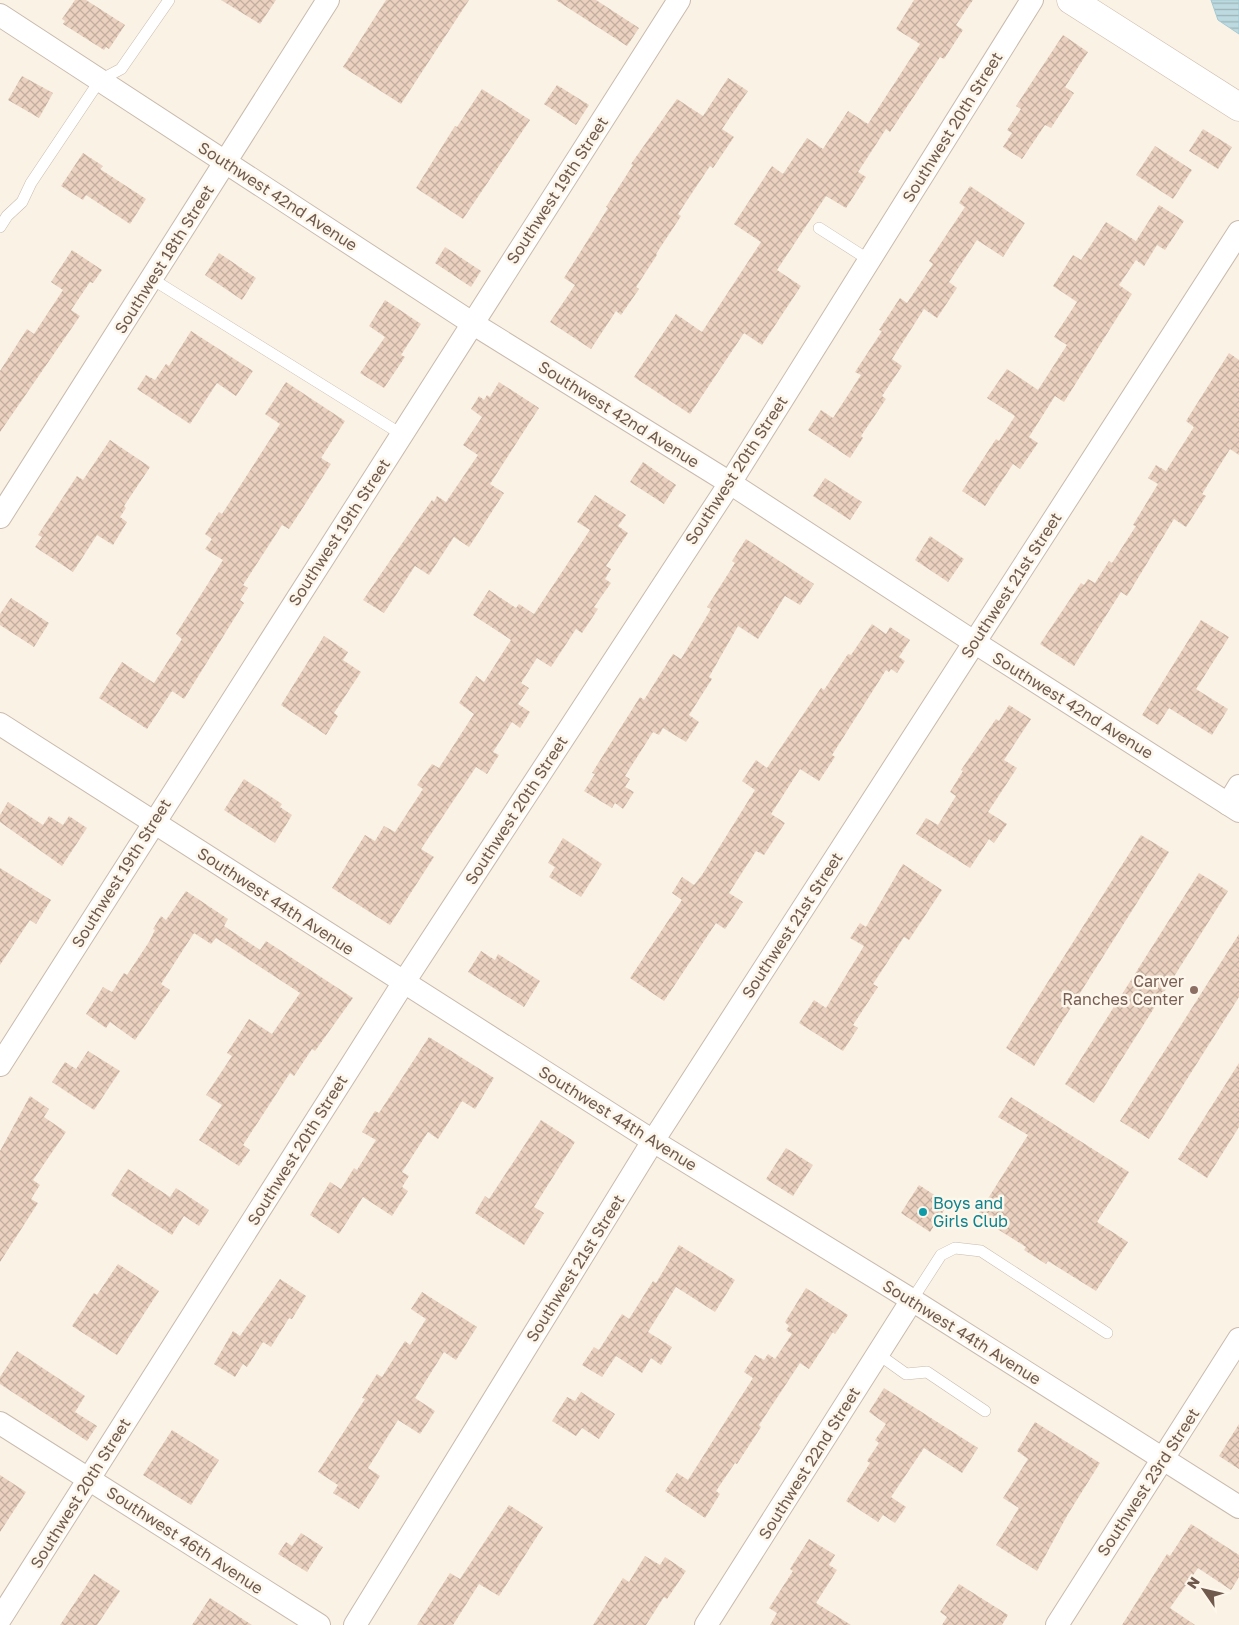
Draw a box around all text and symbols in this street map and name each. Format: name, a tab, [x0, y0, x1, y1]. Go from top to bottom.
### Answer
street label: Southwest 20th Street	[898, 48, 1006, 206]
street label: Southwest 19th Street	[502, 113, 612, 267]
street label: Southwest 42nd Avenue	[195, 137, 361, 255]
street label: Southwest 18th Street	[110, 181, 218, 337]
street label: Southwest 42nd Avenue	[535, 356, 703, 472]
street label: Southwest 20th Street	[680, 392, 792, 548]
street label: Southwest 19th Street	[284, 455, 394, 609]
street label: Southwest 21st Street	[956, 508, 1066, 662]
street label: Southwest 42nd Avenue	[989, 647, 1157, 763]
street label: Southwest 20th Street	[460, 732, 572, 888]
street label: Southwest 19th Street	[67, 795, 175, 951]
street label: Southwest 44th Avenue	[194, 843, 358, 959]
street label: Southwest 21st Street	[737, 848, 847, 1002]
place label: Carver Ranches Center	[1062, 971, 1184, 1009]
marker: Carver Ranches Center	[1188, 984, 1200, 996]
street label: Southwest 44th Avenue	[535, 1061, 701, 1175]
street label: Southwest 20th Street	[243, 1071, 351, 1229]
street label: Southwest 21st Street	[522, 1191, 628, 1345]
place label: Boys and Girls Club	[933, 1193, 1008, 1231]
marker: Boys and Girls Club	[917, 1206, 929, 1218]
street label: Southwest 44th Avenue	[879, 1275, 1045, 1389]
street label: Southwest 22nd Street	[754, 1383, 864, 1543]
street label: Southwest 23rd Street	[1093, 1404, 1203, 1560]
street label: Southwest 20th Street	[26, 1414, 134, 1572]
street label: Southwest 46th Avenue	[103, 1482, 267, 1598]
north arrow	[1179, 1565, 1229, 1615]
text: N	[1183, 1573, 1203, 1592]

